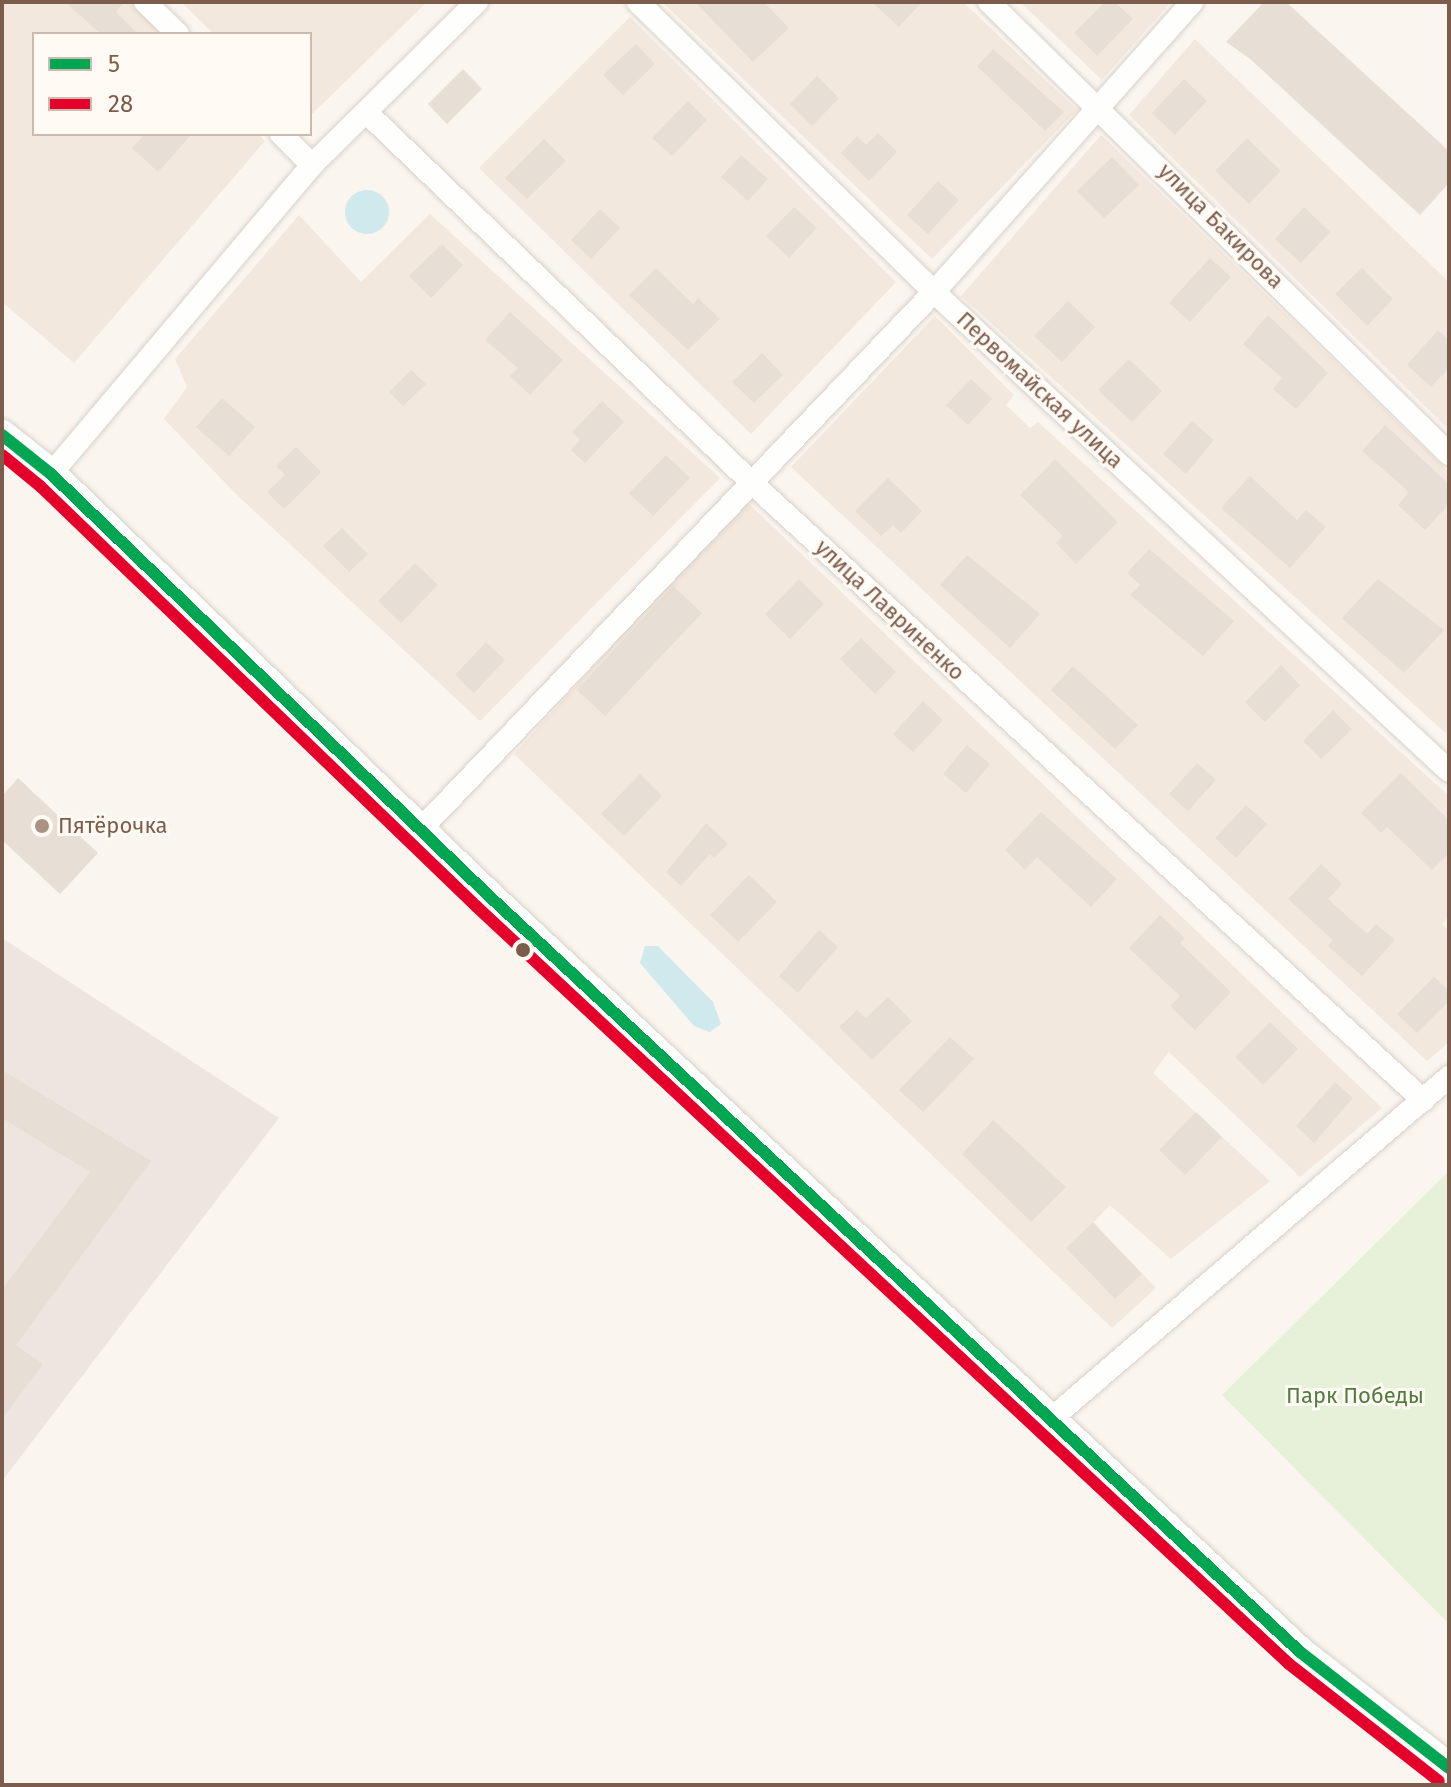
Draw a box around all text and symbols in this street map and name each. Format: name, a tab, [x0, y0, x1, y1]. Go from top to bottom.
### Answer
legend	[32, 32, 312, 136]
text: 5	[108, 50, 120, 78]
text: 28	[108, 90, 133, 118]
street label: улица Бакирова	[1153, 158, 1289, 294]
street label: Первомайская улица	[951, 306, 1129, 474]
street label: улица Лавриненко	[810, 534, 970, 686]
place label: Пятёрочка	[58, 813, 167, 839]
marker: Пятёрочка	[33, 817, 51, 835]
unlabelled marker	[515, 942, 531, 958]
park label: Парк Победы	[1286, 1383, 1424, 1409]

